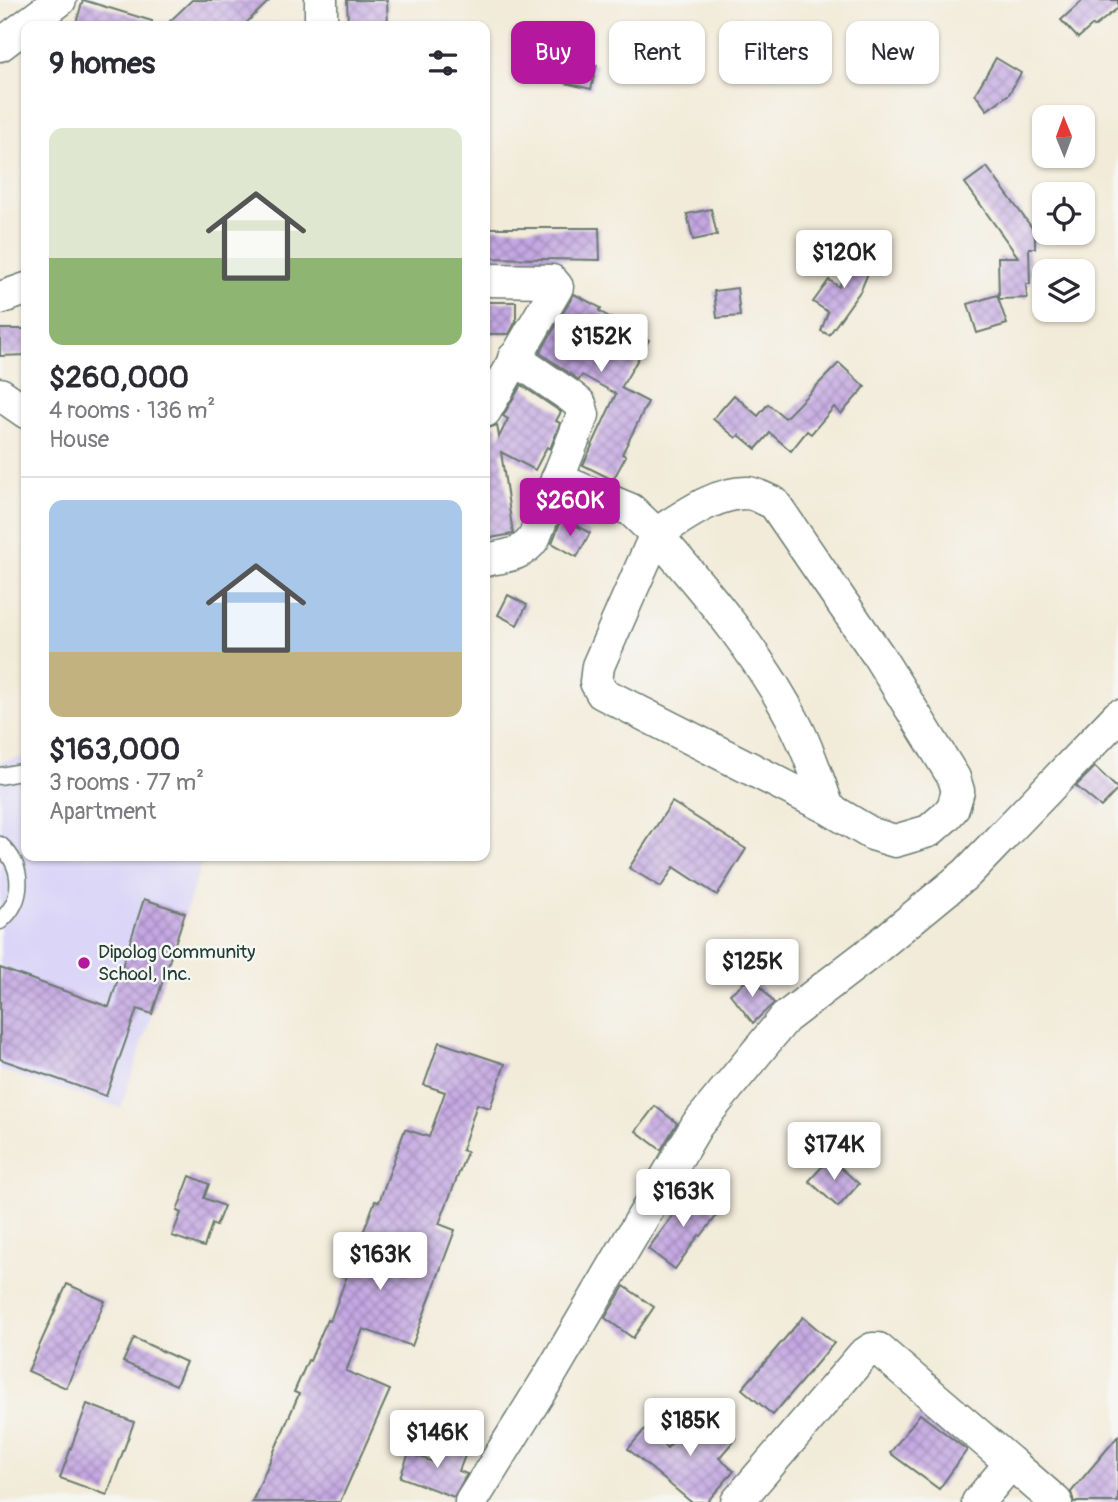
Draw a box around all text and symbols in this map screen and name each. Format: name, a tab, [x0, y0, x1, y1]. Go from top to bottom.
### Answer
chip: Buy	[511, 21, 595, 84]
chip: Rent	[609, 21, 705, 84]
chip: Filters	[719, 21, 832, 84]
chip: New	[846, 21, 939, 84]
icon: filters	[424, 44, 462, 82]
text: 9 homes	[49, 45, 155, 82]
north arrow	[1032, 105, 1096, 168]
map controls	[1032, 105, 1095, 322]
icon: home	[193, 173, 319, 299]
button: locate	[1032, 182, 1095, 245]
pin: $120K	[795, 230, 893, 290]
text: $120K	[812, 238, 876, 267]
button: layers	[1032, 259, 1095, 322]
pin: $152K	[552, 314, 650, 374]
text: $152K	[571, 322, 631, 351]
text: $260,000	[49, 359, 189, 396]
text: 4 rooms · 136 m²	[49, 396, 215, 425]
text: House	[49, 425, 109, 454]
pin: $260K	[521, 478, 619, 538]
text: $260K	[536, 486, 604, 515]
icon: home	[193, 545, 319, 671]
text: $163,000	[49, 731, 180, 768]
text: 3 rooms · 77 m²	[49, 768, 204, 797]
text: Apartment	[49, 797, 156, 826]
place label: Dipolog Community School, Inc.	[98, 940, 255, 986]
pin: $125K	[703, 940, 801, 999]
text: $125K	[722, 947, 782, 976]
marker: Dipolog Community School, Inc.	[76, 955, 92, 971]
pin: $174K	[785, 1122, 883, 1182]
text: $174K	[804, 1130, 864, 1159]
pin: $163K	[634, 1170, 732, 1229]
text: $163K	[652, 1177, 714, 1206]
pin: $163K	[331, 1232, 429, 1292]
text: $163K	[349, 1240, 411, 1269]
pin: $185K	[641, 1398, 739, 1458]
text: $185K	[660, 1406, 720, 1435]
pin: $146K	[388, 1410, 486, 1470]
text: $146K	[406, 1418, 468, 1447]

